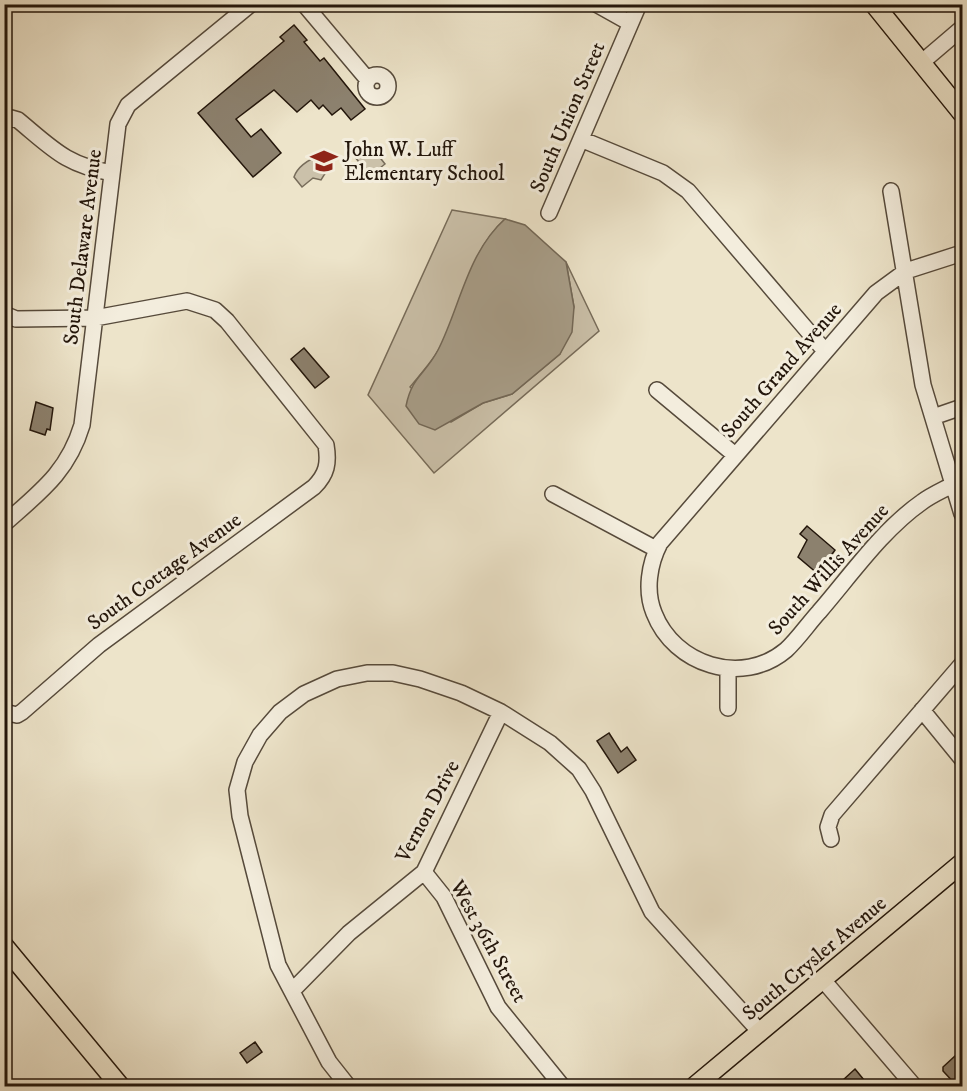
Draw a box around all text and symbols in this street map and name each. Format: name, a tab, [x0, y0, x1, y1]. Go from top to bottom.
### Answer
street label: South Union Street	[524, 38, 611, 197]
place label: John W. Luff Elementary School	[342, 137, 505, 187]
school or university icon: John W. Luff Elementary School	[309, 146, 339, 176]
street label: South Delaware Avenue	[58, 147, 108, 346]
street label: South Grand Avenue	[716, 297, 848, 444]
street label: South Willis Avenue	[763, 498, 895, 641]
street label: South Cottage Avenue	[82, 507, 247, 636]
street label: Vernon Drive	[390, 756, 466, 868]
street label: West 36th Street	[443, 875, 533, 1007]
street label: South Crysler Avenue	[737, 891, 892, 1027]

